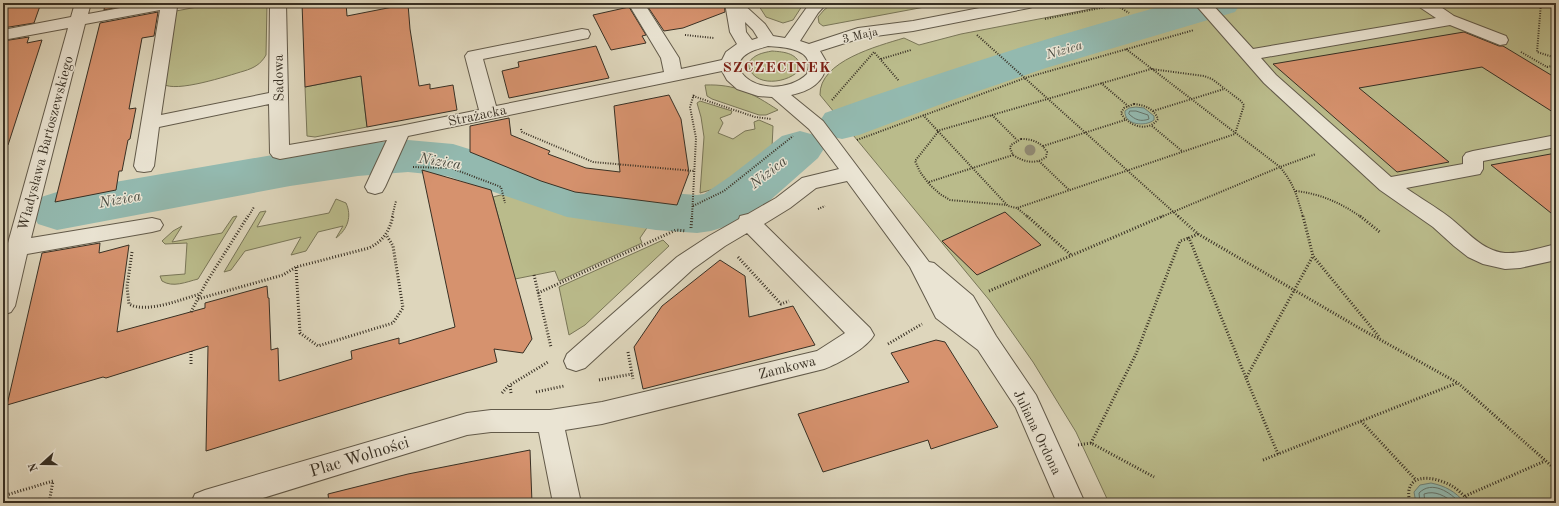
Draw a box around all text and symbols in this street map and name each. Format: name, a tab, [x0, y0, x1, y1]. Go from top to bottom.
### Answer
street label: 3 Maja	[841, 26, 879, 46]
water label: Nizica	[1044, 39, 1084, 62]
street label: Władysława Bartoszewskiego	[16, 54, 76, 232]
street label: Sadowa	[272, 54, 286, 102]
district label: SZCZECINEK	[723, 61, 831, 76]
street label: Strażacka	[447, 103, 508, 129]
water label: Nizica	[416, 152, 462, 173]
water label: Nizica	[747, 154, 790, 193]
water label: Nizica	[97, 189, 143, 212]
street label: Zamkowa	[757, 354, 817, 382]
street label: Juliana Ordona	[1011, 388, 1064, 477]
street label: Plac Wolności	[308, 434, 412, 481]
north arrow	[22, 444, 62, 484]
text: N	[27, 461, 41, 473]

